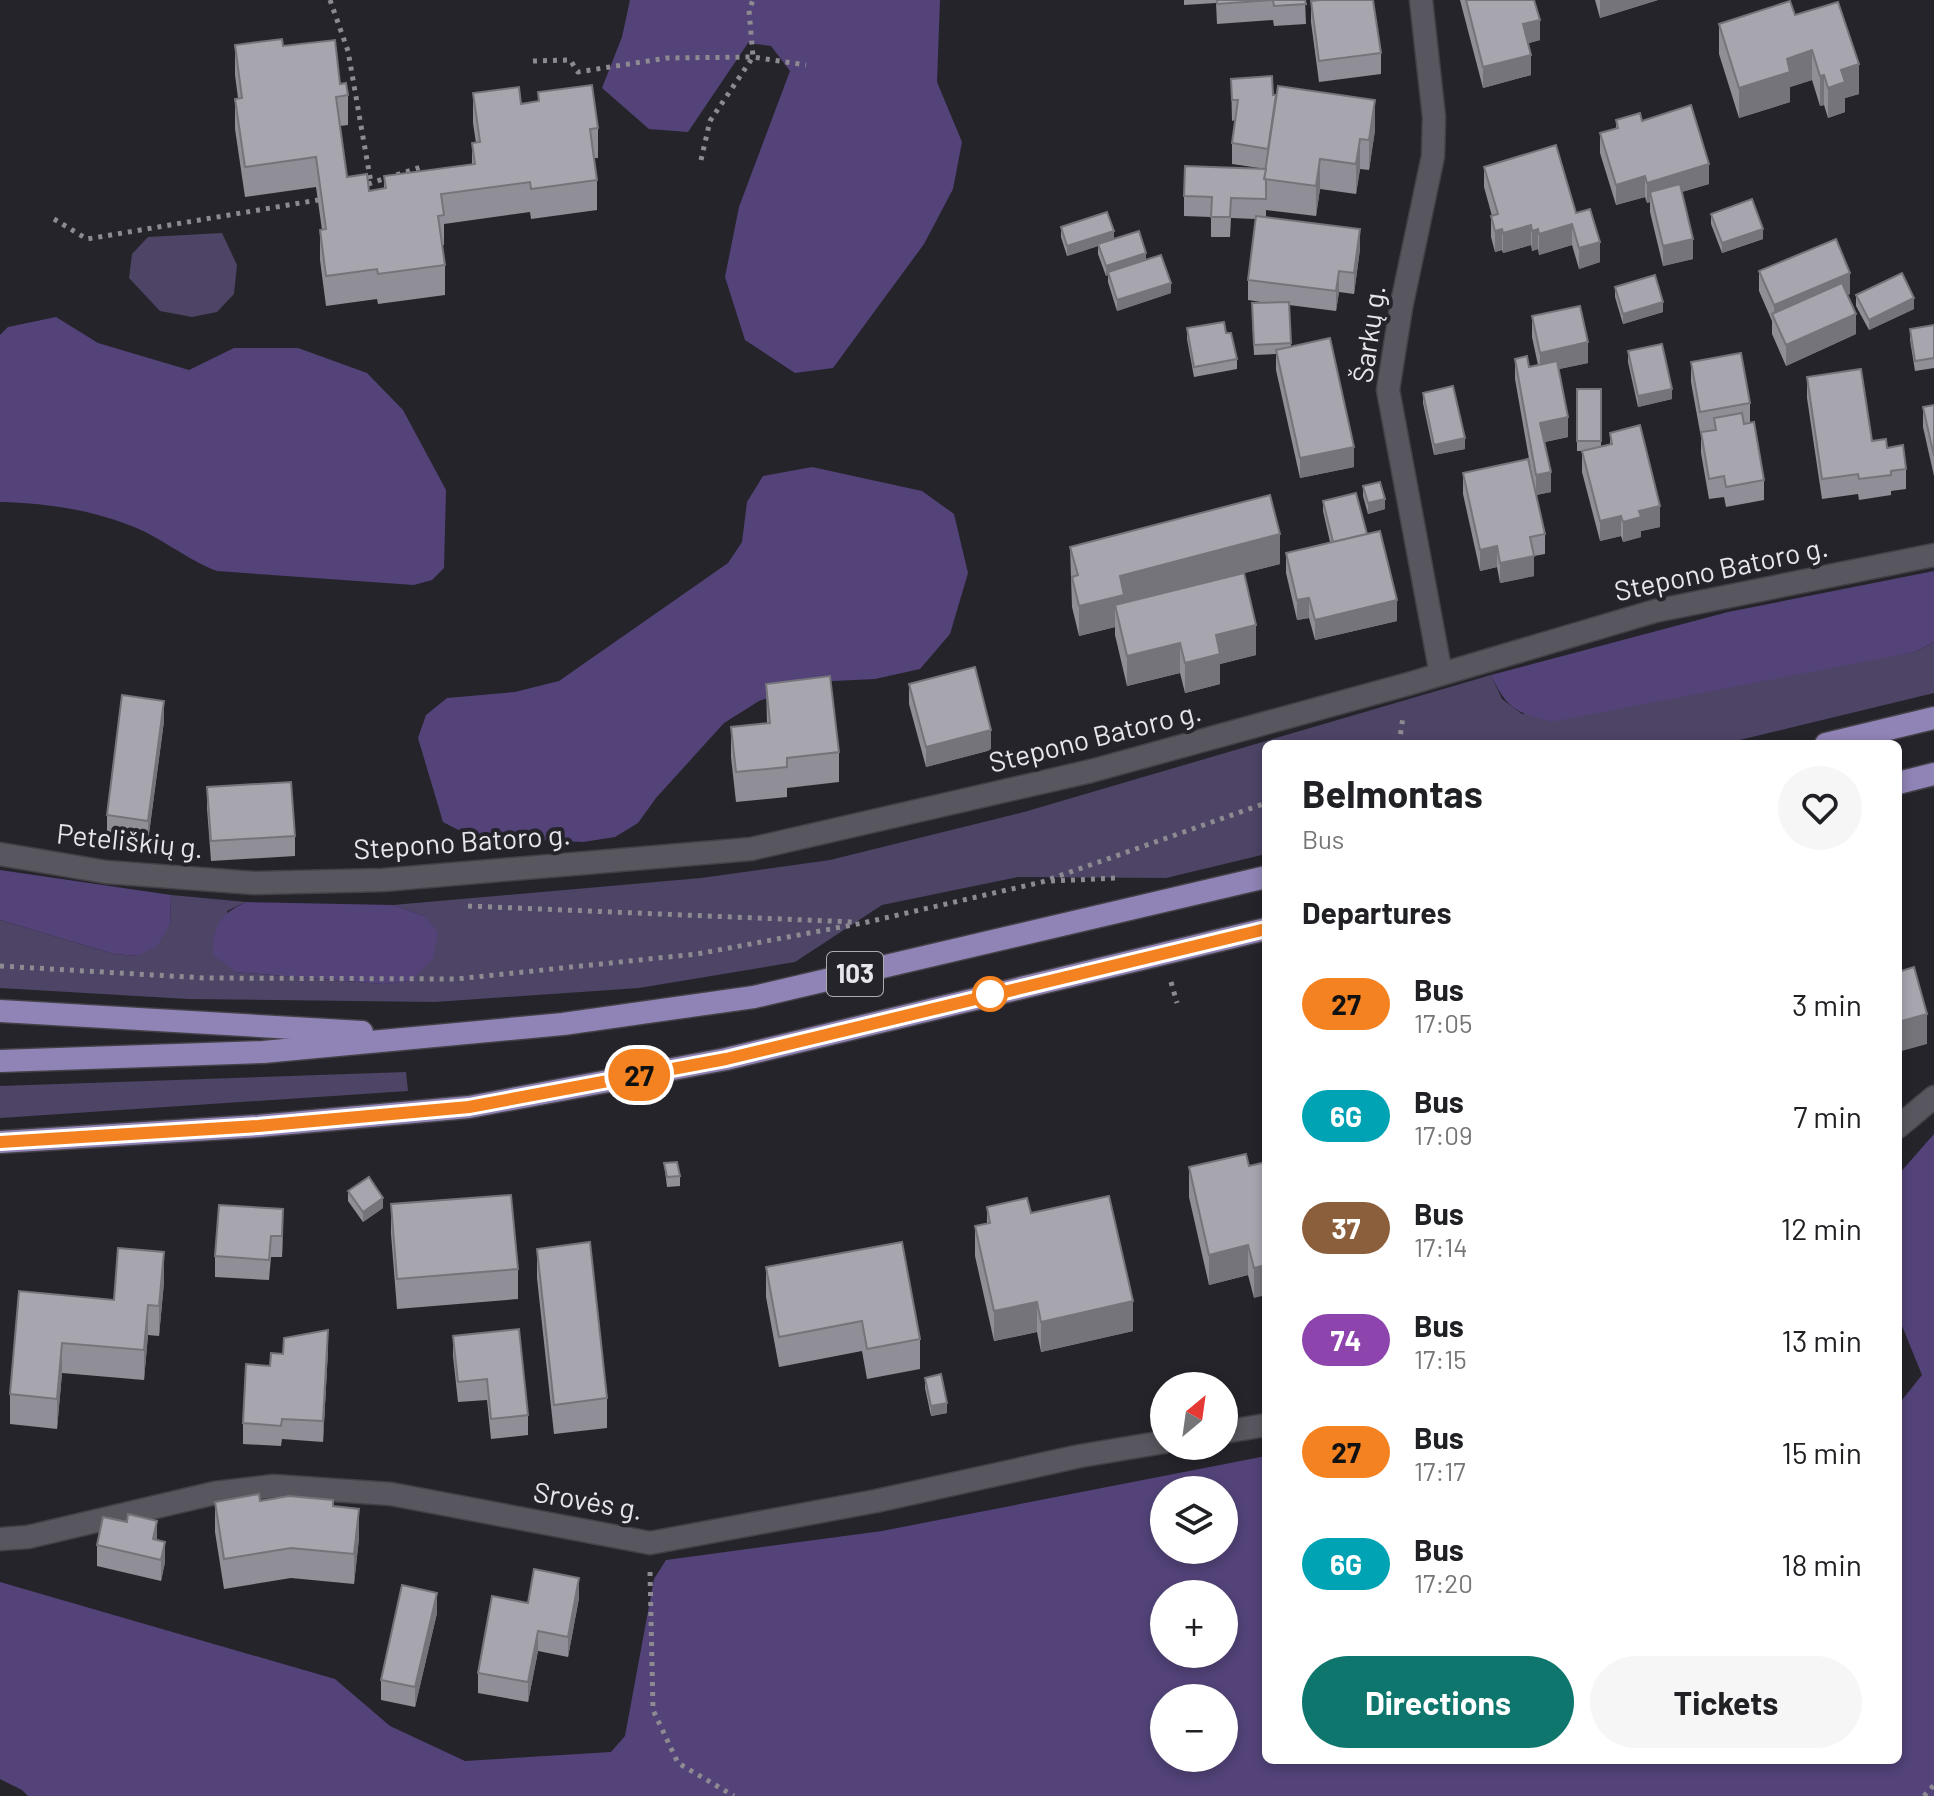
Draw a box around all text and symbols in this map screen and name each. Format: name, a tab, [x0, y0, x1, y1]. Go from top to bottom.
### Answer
street label: Šarkų g.	[1344, 283, 1392, 385]
street label: Stepono Batoro g.	[1611, 529, 1831, 607]
street label: Stepono Batoro g.	[985, 693, 1204, 779]
button: heart	[1778, 766, 1862, 850]
text: Belmontas	[1302, 770, 1483, 816]
street label: Peteliškių g.	[55, 815, 205, 865]
street label: Stepono Batoro g.	[352, 816, 572, 866]
text: Bus	[1302, 823, 1344, 854]
text: Departures	[1302, 894, 1452, 930]
road number: 103	[827, 952, 883, 996]
text: Bus	[1414, 971, 1464, 1007]
unlabelled marker	[973, 977, 1007, 1011]
text: 3 min	[1792, 986, 1862, 1022]
text: 27	[1331, 987, 1361, 1021]
text: 17:05	[1414, 1007, 1472, 1038]
line badge: 27	[603, 1049, 675, 1101]
text: 27	[624, 1058, 654, 1092]
text: Bus	[1414, 1083, 1464, 1119]
text: 7 min	[1793, 1098, 1862, 1134]
text: 6G	[1330, 1099, 1362, 1133]
text: 17:09	[1414, 1119, 1472, 1150]
text: Bus	[1414, 1195, 1464, 1231]
text: 12 min	[1781, 1210, 1862, 1246]
text: 37	[1331, 1211, 1361, 1245]
text: 17:14	[1414, 1231, 1468, 1262]
text: Bus	[1414, 1307, 1464, 1343]
text: 13 min	[1781, 1322, 1862, 1358]
text: 74	[1331, 1323, 1361, 1357]
text: 17:15	[1414, 1343, 1467, 1374]
north arrow	[1150, 1372, 1238, 1460]
map controls	[1150, 1372, 1238, 1772]
text: Bus	[1414, 1419, 1464, 1455]
text: 15 min	[1781, 1434, 1862, 1470]
text: 27	[1331, 1435, 1361, 1469]
text: 17:17	[1414, 1455, 1466, 1486]
street label: Srovės g.	[531, 1474, 646, 1526]
button: layers	[1150, 1476, 1238, 1564]
text: Bus	[1414, 1531, 1464, 1567]
text: 18 min	[1781, 1546, 1862, 1582]
text: 6G	[1330, 1547, 1362, 1581]
text: 17:20	[1414, 1567, 1473, 1598]
button: +	[1150, 1580, 1238, 1668]
button: Directions	[1302, 1656, 1574, 1748]
button: Tickets	[1590, 1656, 1862, 1748]
button: −	[1150, 1684, 1238, 1772]

